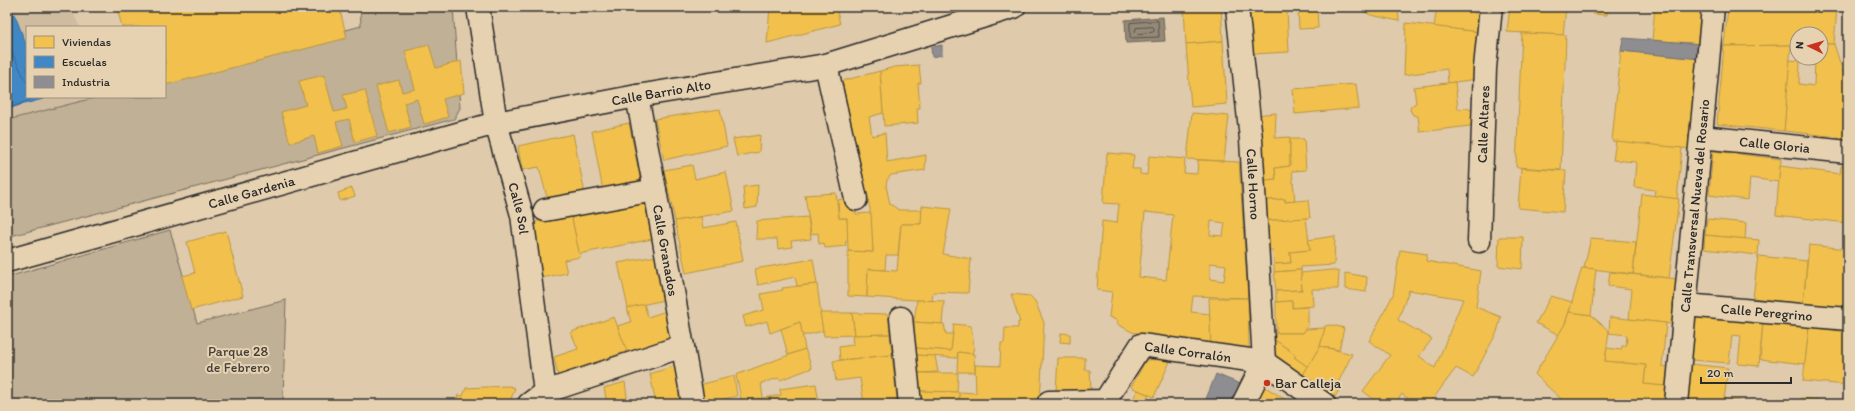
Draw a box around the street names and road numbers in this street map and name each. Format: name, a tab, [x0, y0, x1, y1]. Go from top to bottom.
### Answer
street label: Calle Barrio Alto	[610, 76, 712, 109]
street label: Calle Altares	[1473, 85, 1493, 163]
street label: Calle Transversal Nueva del Rosario	[1676, 98, 1713, 313]
street label: Calle Gloria	[1739, 132, 1811, 157]
street label: Calle Horno	[1243, 148, 1264, 220]
street label: Calle Gardenia	[206, 172, 297, 212]
street label: Calle Sol	[505, 180, 533, 235]
street label: Calle Granados	[649, 203, 682, 297]
street label: Calle Peregrino	[1720, 300, 1813, 324]
street label: Calle Corralón	[1143, 337, 1233, 366]

